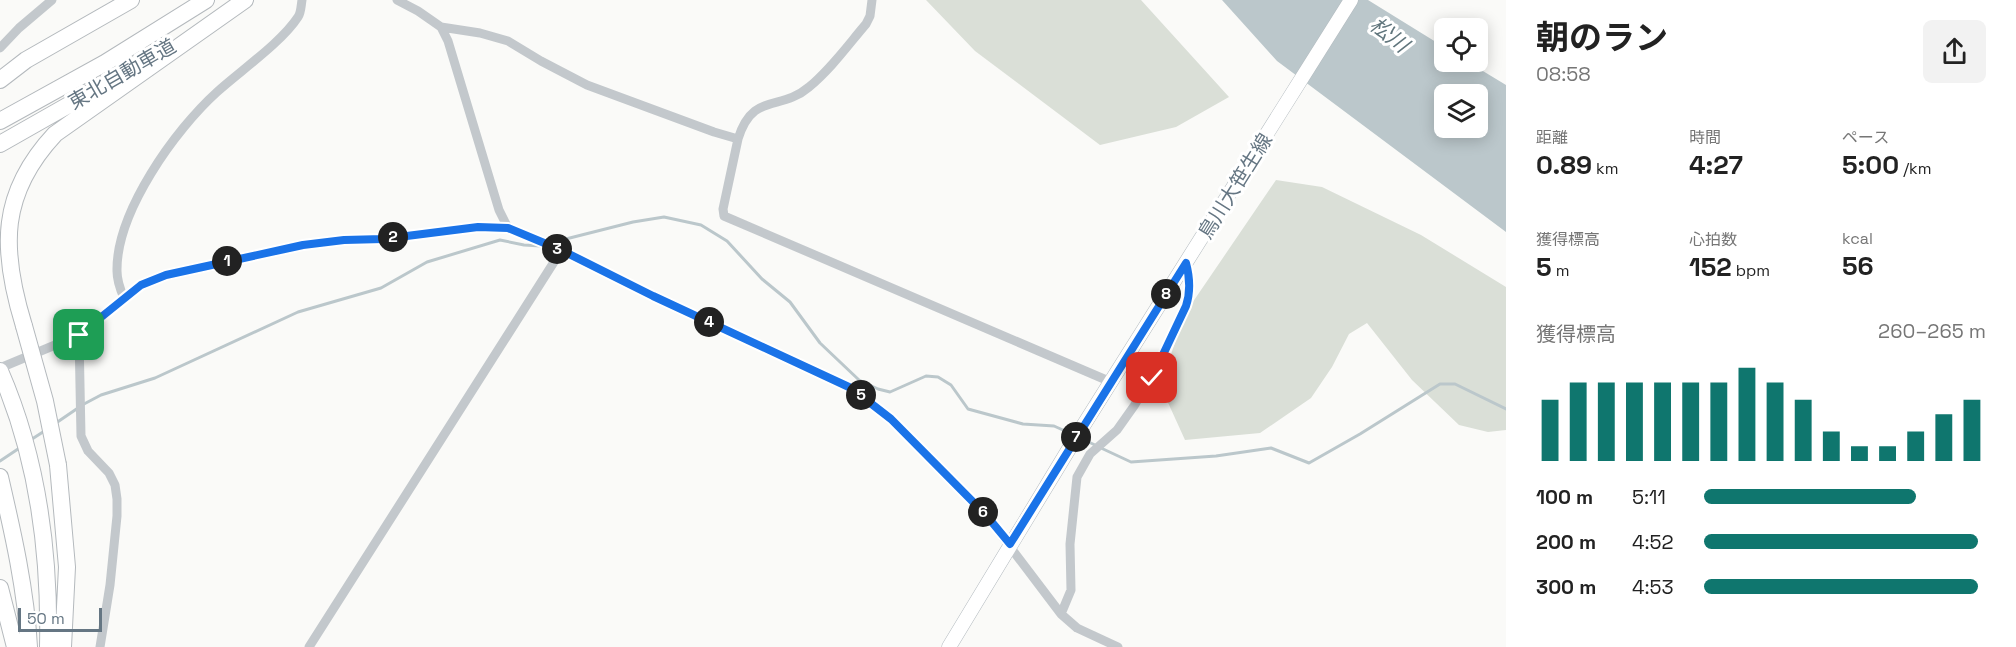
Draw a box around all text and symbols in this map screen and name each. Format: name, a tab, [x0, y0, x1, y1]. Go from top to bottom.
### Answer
water label: 松川	[1364, 11, 1416, 59]
text: 朝のラン	[1536, 17, 1668, 59]
map controls	[1434, 18, 1488, 138]
button: locate	[1434, 18, 1488, 72]
button: share	[1923, 20, 1986, 83]
street label: 東北自動車道	[64, 33, 180, 115]
text: 08:58	[1536, 61, 1591, 87]
button: layers	[1434, 84, 1488, 138]
text: 距離	[1536, 127, 1568, 148]
text: 時間	[1689, 127, 1721, 148]
text: ペース	[1842, 127, 1889, 148]
street label: 鳥川大笹生線	[1192, 128, 1278, 244]
text: 0.89	[1536, 148, 1592, 182]
text: 4:27	[1689, 148, 1743, 182]
text: 5:00	[1842, 148, 1899, 182]
text: km	[1592, 158, 1618, 179]
text: /km	[1899, 158, 1931, 179]
pin: 2	[378, 222, 408, 252]
text: 2	[388, 226, 398, 247]
text: kcal	[1842, 228, 1873, 249]
text: 獲得標高	[1536, 229, 1600, 250]
text: 心拍数	[1689, 229, 1737, 250]
pin: 3	[542, 234, 572, 264]
text: 3	[552, 238, 562, 259]
pin: 1	[212, 246, 242, 276]
text: 56	[1842, 249, 1874, 283]
text: 1	[223, 250, 231, 271]
text: 5	[1536, 250, 1552, 284]
text: 152	[1689, 250, 1732, 284]
text: m	[1552, 260, 1569, 281]
text: bpm	[1732, 260, 1770, 281]
pin: 8	[1151, 279, 1181, 309]
text: 8	[1161, 283, 1171, 304]
pin: 4	[694, 307, 724, 337]
pin	[53, 309, 104, 360]
text: 4	[704, 311, 714, 332]
icon: arrive	[62, 318, 95, 351]
text: 260–265 m	[1878, 318, 1986, 344]
text: 獲得標高	[1536, 321, 1616, 347]
pin	[1126, 352, 1177, 403]
icon: check	[1135, 361, 1168, 394]
pin: 5	[846, 380, 876, 410]
text: 5	[856, 384, 866, 405]
pin: 7	[1061, 422, 1091, 452]
text: 7	[1072, 426, 1080, 447]
text: 100 m	[1536, 484, 1593, 510]
text: 5:11	[1632, 484, 1666, 510]
pin: 6	[968, 497, 998, 527]
text: 6	[978, 501, 988, 522]
text: 200 m	[1536, 529, 1596, 555]
text: 4:52	[1632, 529, 1673, 555]
text: 300 m	[1536, 574, 1596, 600]
text: 4:53	[1632, 574, 1674, 600]
scale bar	[18, 605, 102, 632]
text: 50 m	[27, 608, 65, 629]

